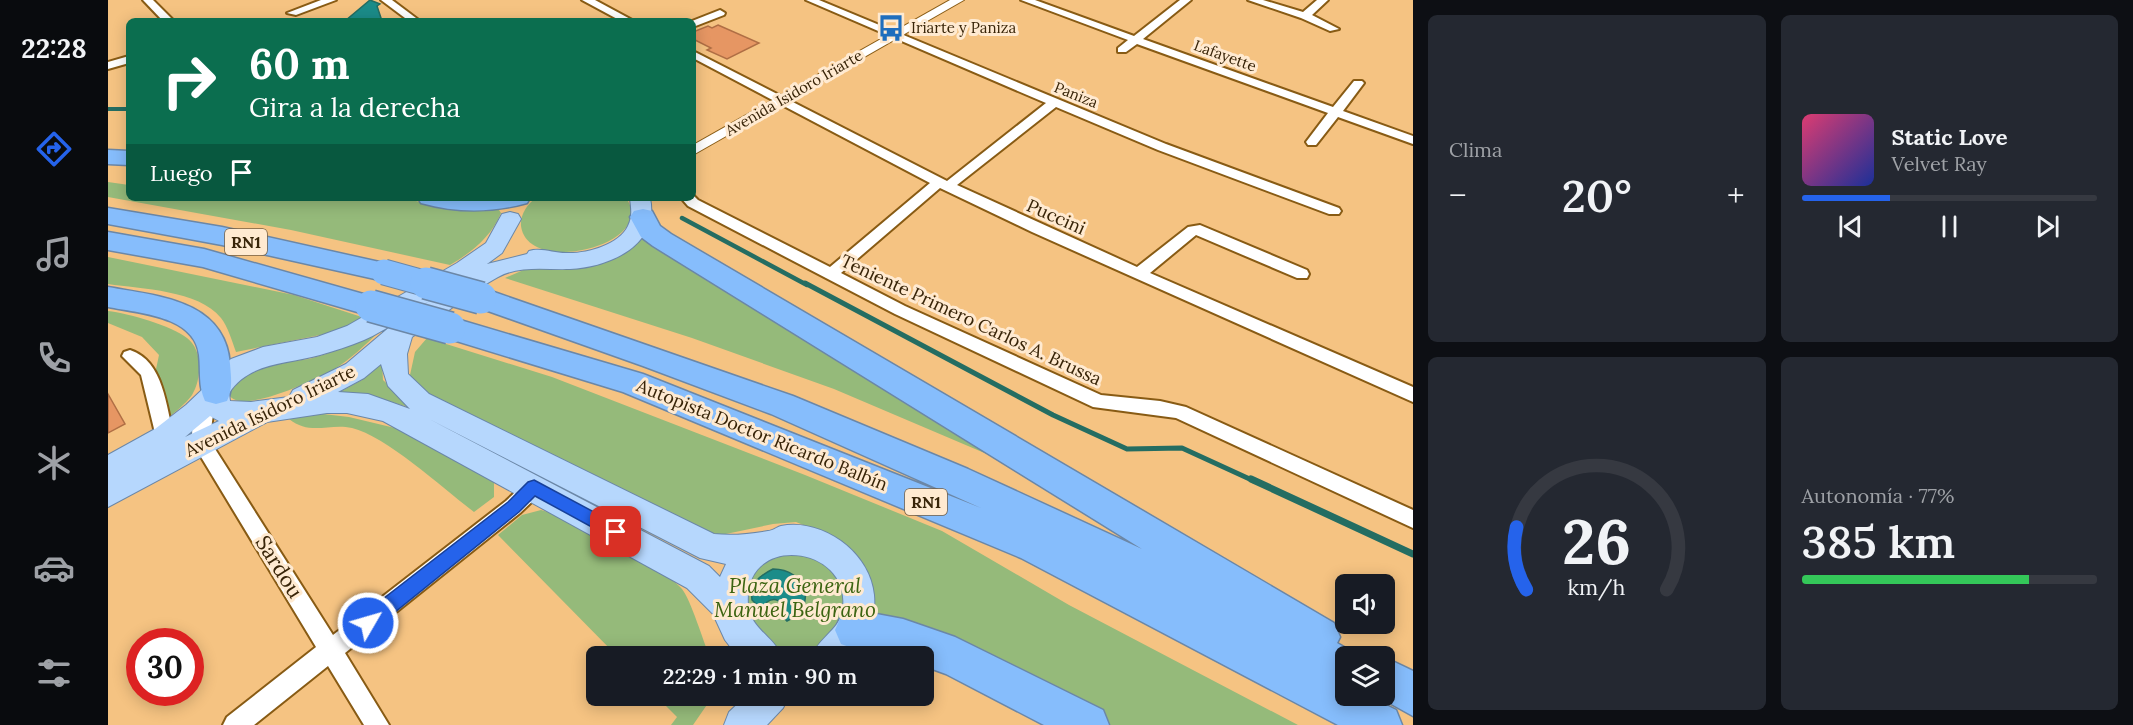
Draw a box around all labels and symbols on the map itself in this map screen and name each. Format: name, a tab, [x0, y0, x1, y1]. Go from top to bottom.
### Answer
bus stop icon: Iriarte y Paniza	[876, 13, 906, 43]
place label: Iriarte y Paniza	[911, 18, 1016, 37]
street label: Lafayette	[1191, 35, 1259, 76]
street label: Avenida Isidoro Iriarte	[721, 45, 866, 140]
street label: Paniza	[1052, 77, 1101, 112]
street label: Puccini	[1023, 193, 1089, 240]
road number: RN1	[225, 229, 267, 255]
street label: Teniente Primero Carlos A. Brussa	[837, 249, 1105, 390]
street label: Avenida Isidoro Iriarte	[180, 359, 359, 462]
street label: Autopista Doctor Ricardo Balbín	[632, 373, 891, 496]
road number: RN1	[905, 489, 947, 515]
pin	[590, 506, 641, 557]
street label: Sardou	[250, 530, 309, 603]
park label: Plaza General Manuel Belgrano	[714, 572, 876, 623]
position arrow	[336, 591, 400, 655]
speed limit sign: 30	[126, 628, 204, 706]

